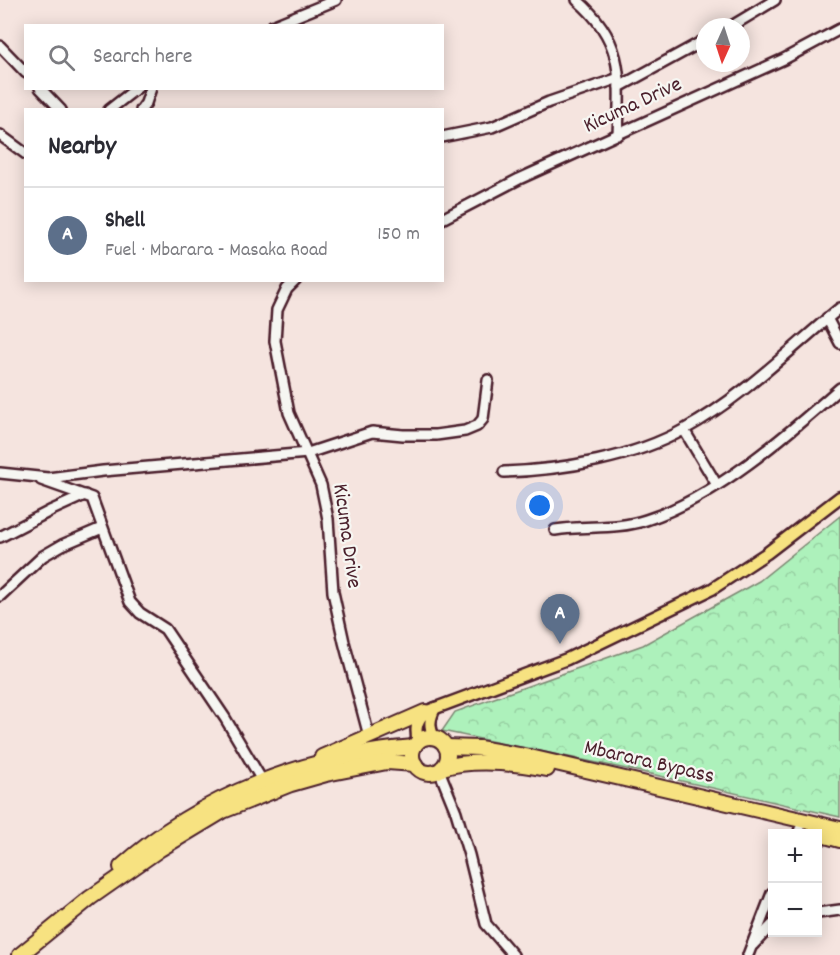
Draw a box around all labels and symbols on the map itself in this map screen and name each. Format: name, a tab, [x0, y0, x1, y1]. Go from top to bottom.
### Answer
north arrow	[696, 18, 750, 72]
street label: Kicuma Drive	[579, 70, 687, 142]
street label: Kicuma Drive	[323, 482, 369, 590]
your location	[525, 491, 554, 520]
pin: A	[540, 594, 580, 644]
street label: Mbarara Bypass	[581, 733, 717, 793]

